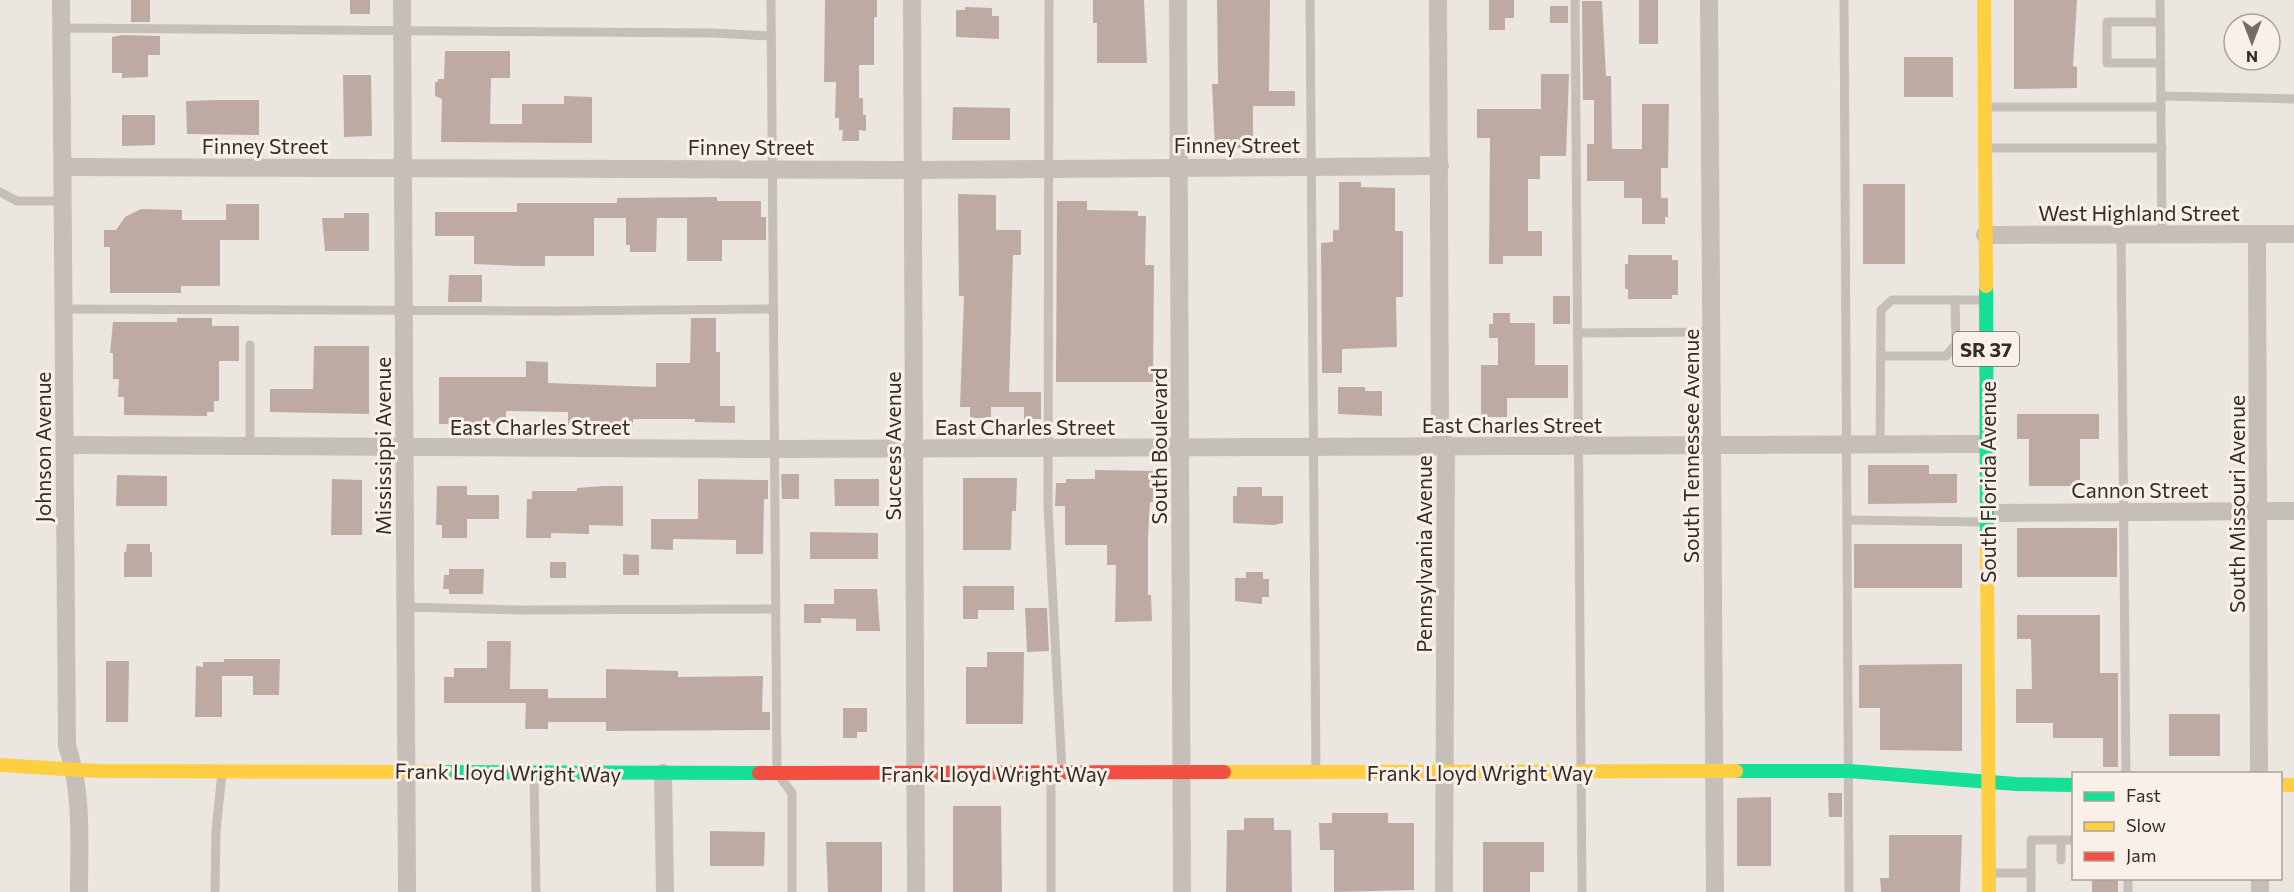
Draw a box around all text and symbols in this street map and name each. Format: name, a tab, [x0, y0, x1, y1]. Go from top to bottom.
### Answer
north arrow	[2222, 12, 2282, 72]
text: N	[2246, 48, 2258, 67]
street label: Finney Street	[1174, 132, 1300, 157]
street label: Finney Street	[202, 133, 328, 158]
street label: Finney Street	[688, 134, 814, 159]
street label: West Highland Street	[2038, 200, 2240, 225]
street label: South Tennessee Avenue	[1678, 329, 1703, 563]
road number: SR 37	[1953, 332, 2019, 366]
street label: Mississippi Avenue	[370, 357, 395, 535]
street label: South Boulevard	[1146, 368, 1171, 524]
street label: Johnson Avenue	[30, 372, 55, 522]
street label: Success Avenue	[880, 372, 905, 521]
street label: South Florida Avenue	[1975, 381, 2000, 583]
street label: South Missouri Avenue	[2224, 395, 2249, 613]
street label: East Charles Street	[1422, 412, 1602, 437]
street label: East Charles Street	[450, 414, 630, 439]
street label: East Charles Street	[935, 414, 1115, 439]
street label: Pennsylvania Avenue	[1411, 455, 1436, 653]
street label: Cannon Street	[2071, 477, 2209, 502]
street label: Frank Lloyd Wright Way	[394, 758, 622, 786]
street label: Frank Lloyd Wright Way	[1367, 760, 1594, 785]
street label: Frank Lloyd Wright Way	[881, 761, 1108, 786]
legend	[2072, 772, 2282, 880]
text: Fast	[2126, 784, 2161, 806]
text: Slow	[2126, 814, 2166, 836]
text: Jam	[2126, 844, 2156, 866]

